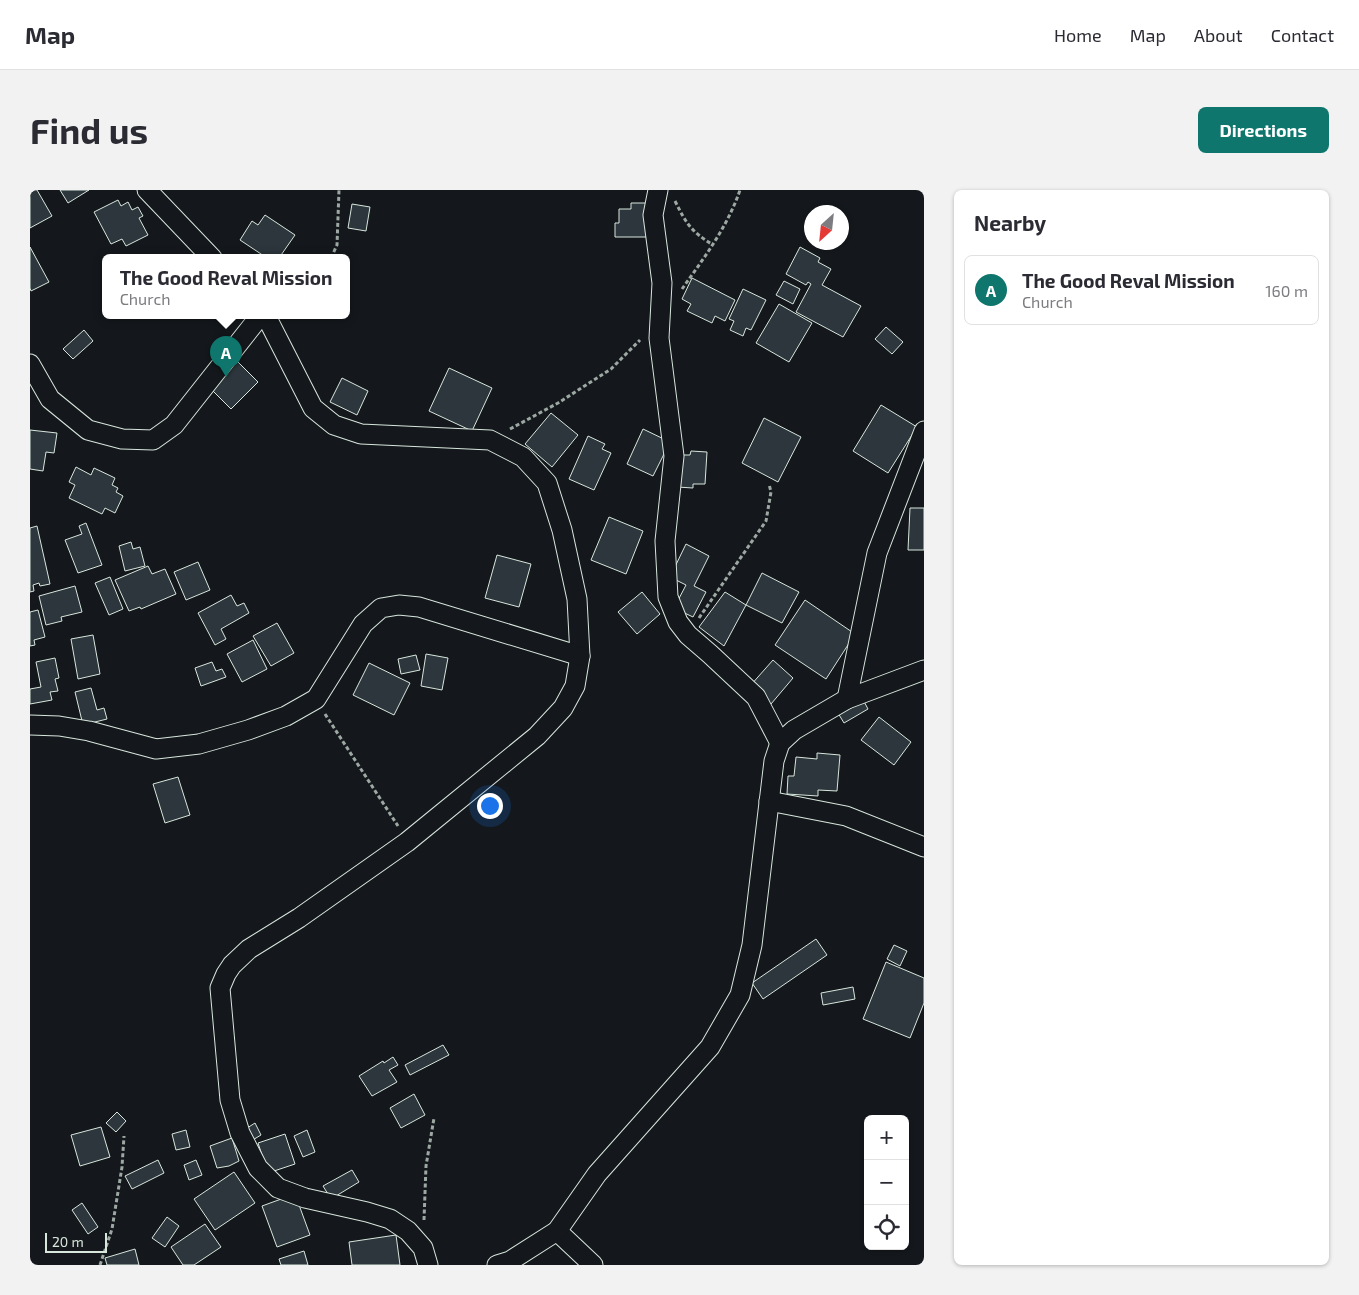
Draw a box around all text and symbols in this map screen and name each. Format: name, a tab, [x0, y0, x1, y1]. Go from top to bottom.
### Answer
text: Map	[25, 20, 75, 49]
text: Home	[1054, 24, 1102, 46]
text: Map	[1130, 24, 1166, 46]
text: About	[1194, 24, 1243, 46]
text: Contact	[1271, 24, 1334, 46]
button: Directions	[1198, 107, 1329, 153]
text: Find us	[30, 109, 148, 151]
north arrow	[804, 205, 849, 250]
text: Nearby	[974, 210, 1046, 235]
popup	[102, 254, 350, 319]
text: The Good Reval Mission	[120, 266, 332, 289]
text: The Good Reval Mission	[1022, 269, 1235, 292]
text: A	[986, 281, 996, 300]
text: 160 m	[1265, 281, 1308, 300]
text: Church	[120, 289, 171, 308]
text: Church	[1022, 292, 1073, 311]
pin: A	[210, 336, 242, 377]
your location	[477, 793, 503, 819]
map controls	[864, 1115, 909, 1250]
button: +	[864, 1115, 909, 1160]
button: −	[864, 1160, 909, 1205]
button: locate	[864, 1205, 909, 1250]
scale bar	[45, 1230, 108, 1253]
text: 20 m	[52, 1233, 84, 1250]

